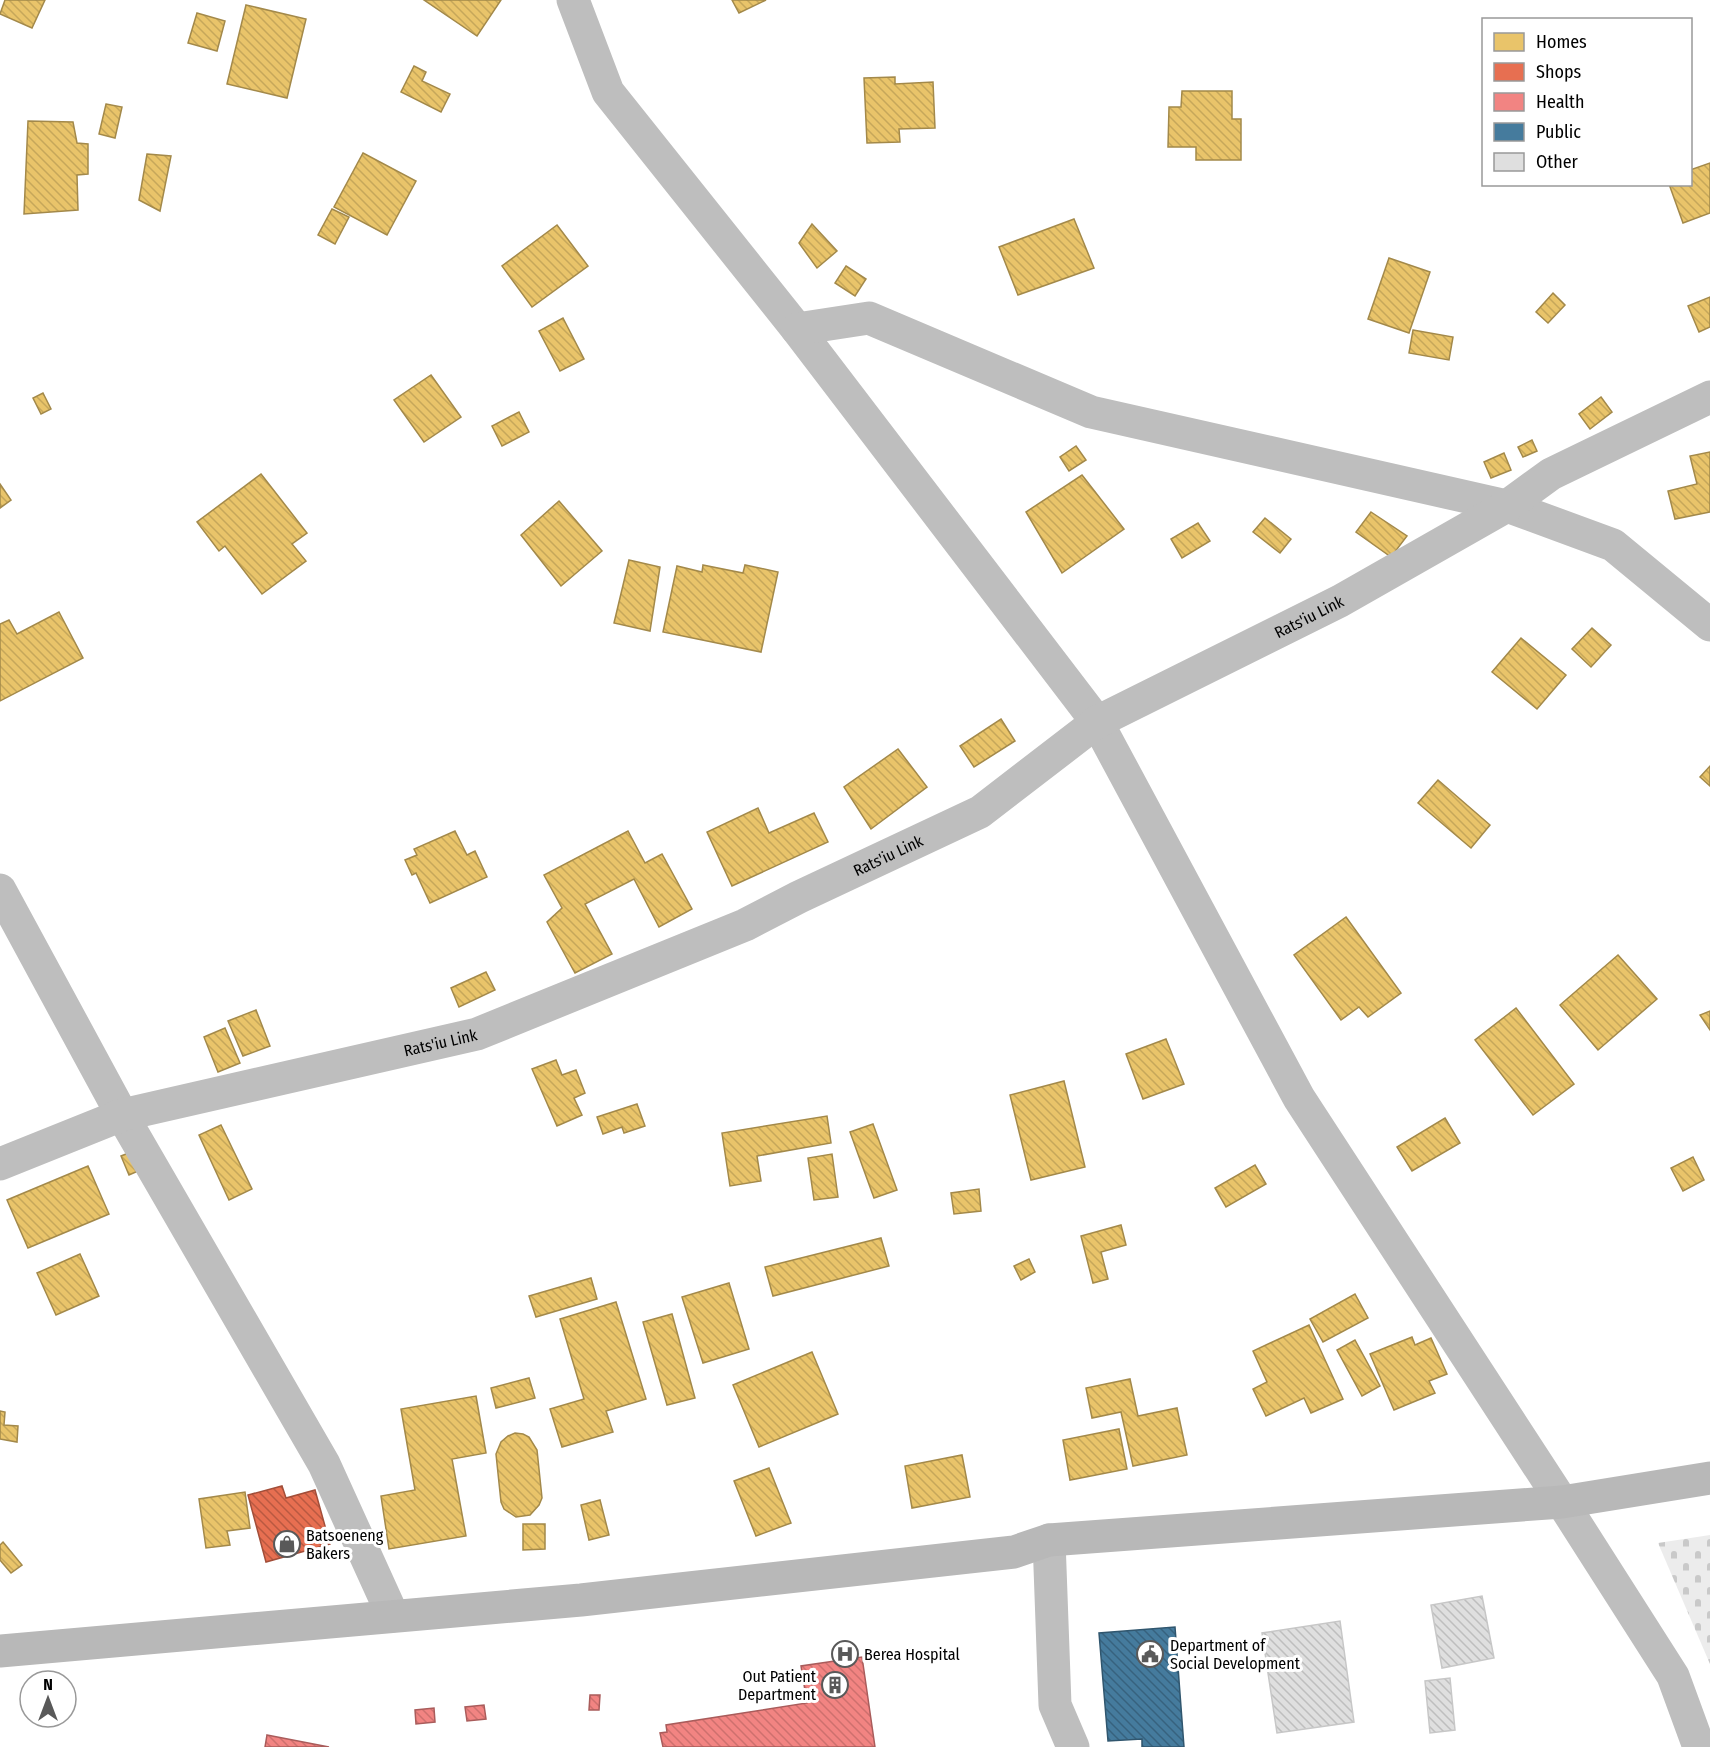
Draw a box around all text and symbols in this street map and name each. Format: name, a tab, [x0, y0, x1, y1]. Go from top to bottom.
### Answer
legend	[1482, 18, 1692, 186]
text: Homes	[1536, 31, 1587, 53]
text: Shops	[1536, 61, 1581, 83]
text: Health	[1536, 91, 1584, 113]
text: Public	[1536, 121, 1581, 143]
text: Other	[1536, 151, 1579, 173]
street label: Rats'iu Link	[1271, 592, 1347, 642]
street label: Rats'iu Link	[850, 831, 926, 880]
street label: Rats'iu Link	[402, 1025, 480, 1060]
place label: Batsoeneng Bakers	[306, 1526, 384, 1563]
shop icon: Batsoeneng Bakers	[272, 1529, 302, 1559]
place label: Department of Social Development	[1170, 1636, 1301, 1673]
hospital icon: Berea Hospital	[830, 1639, 860, 1669]
public building icon: Department of Social Development	[1135, 1639, 1165, 1669]
place label: Berea Hospital	[864, 1645, 960, 1664]
place label: Out Patient Department	[738, 1667, 817, 1704]
north arrow	[18, 1669, 78, 1729]
building icon: Out Patient Department	[820, 1670, 850, 1700]
text: N	[43, 1675, 53, 1694]

